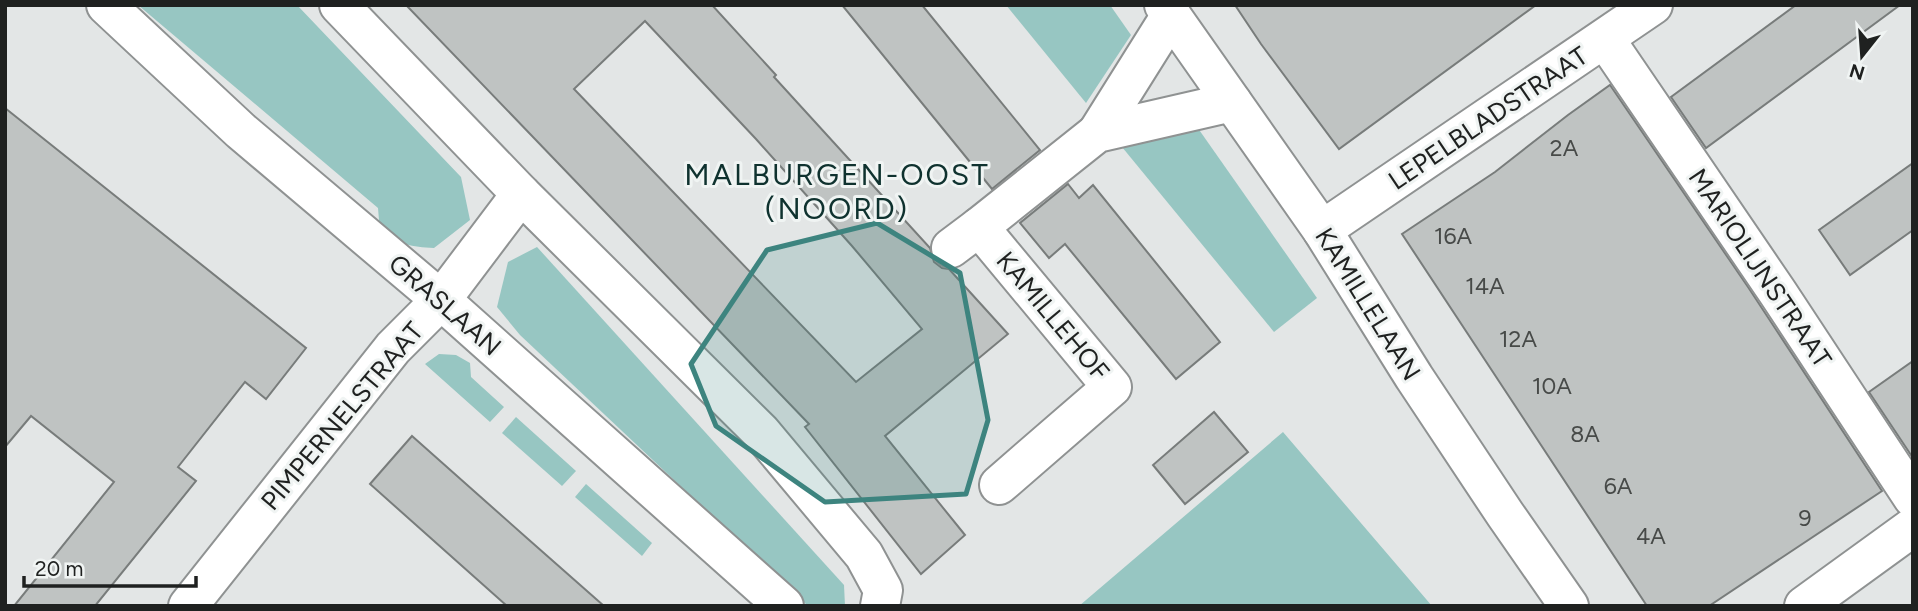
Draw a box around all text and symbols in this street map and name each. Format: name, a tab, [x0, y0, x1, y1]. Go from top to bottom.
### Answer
north arrow	[1827, 21, 1897, 91]
street label: LEPELBLADSTRAAT	[1382, 39, 1594, 197]
text: N	[1847, 59, 1868, 85]
house number: 2A	[1550, 134, 1579, 162]
district label: MALBURGEN-OOST (NOORD)	[684, 156, 990, 227]
street label: MARIOLIJNSTRAAT	[1682, 162, 1839, 374]
street label: KAMILLELAAN	[1308, 222, 1428, 386]
house number: 16A	[1434, 222, 1472, 250]
street label: KAMILLEHOF	[990, 245, 1116, 387]
street label: GRASLAAN	[382, 247, 508, 363]
house number: 14A	[1465, 272, 1505, 300]
street label: PIMPERNELSTRAAT	[254, 315, 430, 517]
house number: 12A	[1499, 325, 1537, 353]
house number: 10A	[1532, 372, 1572, 400]
house number: 8A	[1570, 420, 1600, 448]
house number: 6A	[1604, 472, 1633, 500]
house number: 9	[1798, 504, 1812, 532]
house number: 4A	[1636, 522, 1666, 550]
scale bar	[24, 544, 196, 588]
text: 20 m	[35, 556, 83, 581]

